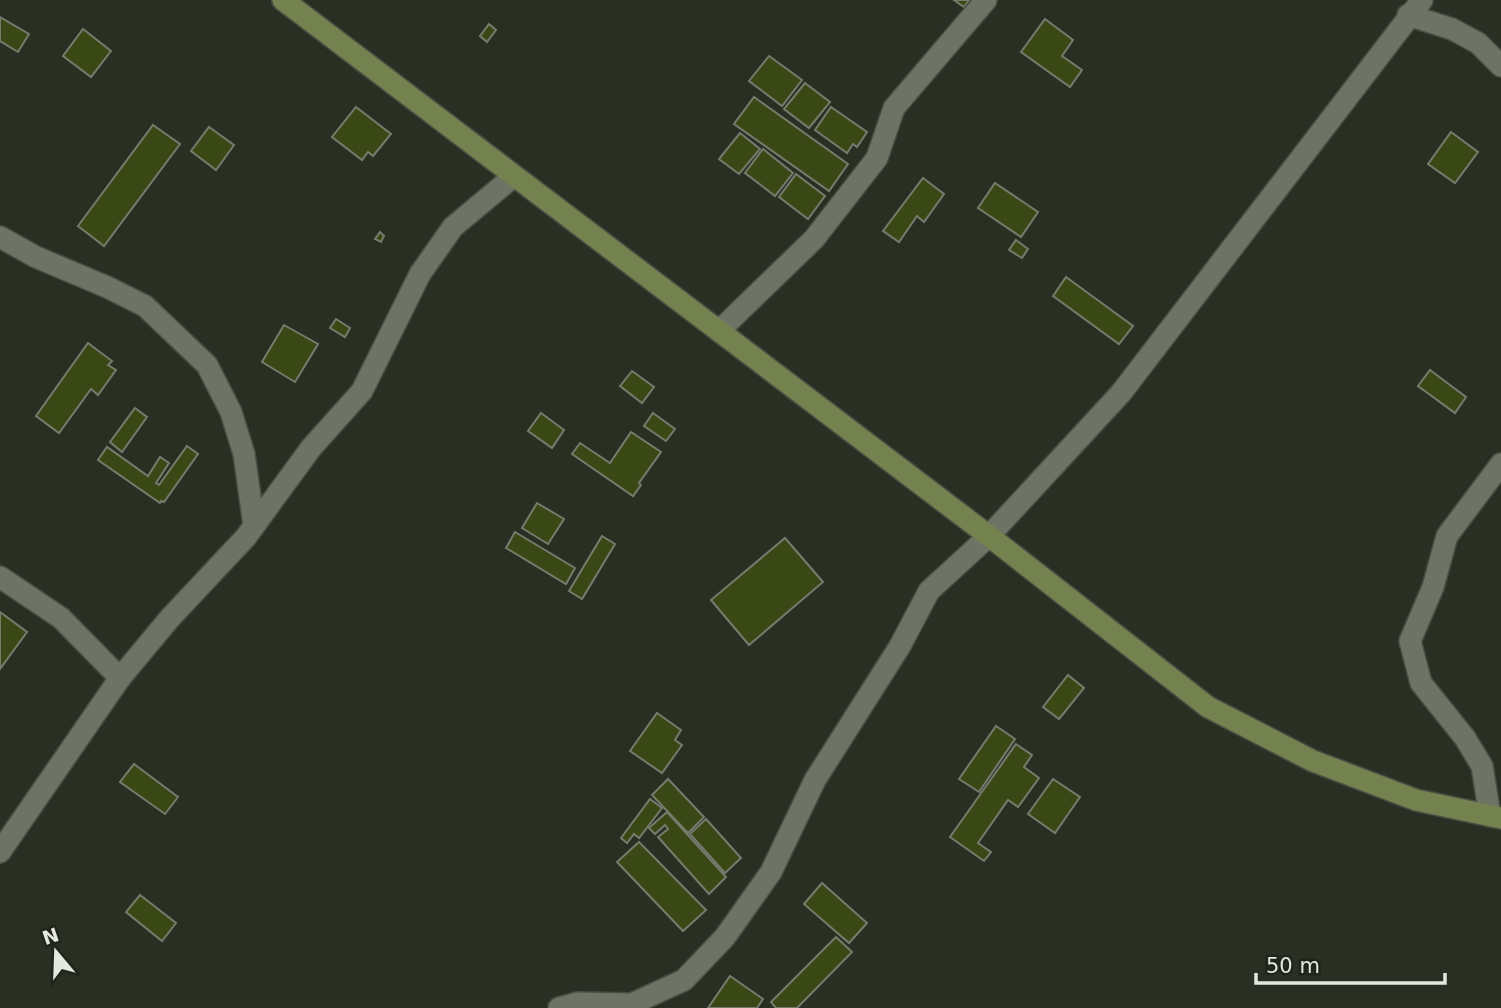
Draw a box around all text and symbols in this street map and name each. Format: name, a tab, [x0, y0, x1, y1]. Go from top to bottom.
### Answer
north arrow	[21, 917, 91, 987]
text: N	[39, 923, 62, 949]
scale bar	[1256, 942, 1445, 986]
text: 50 m	[1266, 954, 1320, 978]

